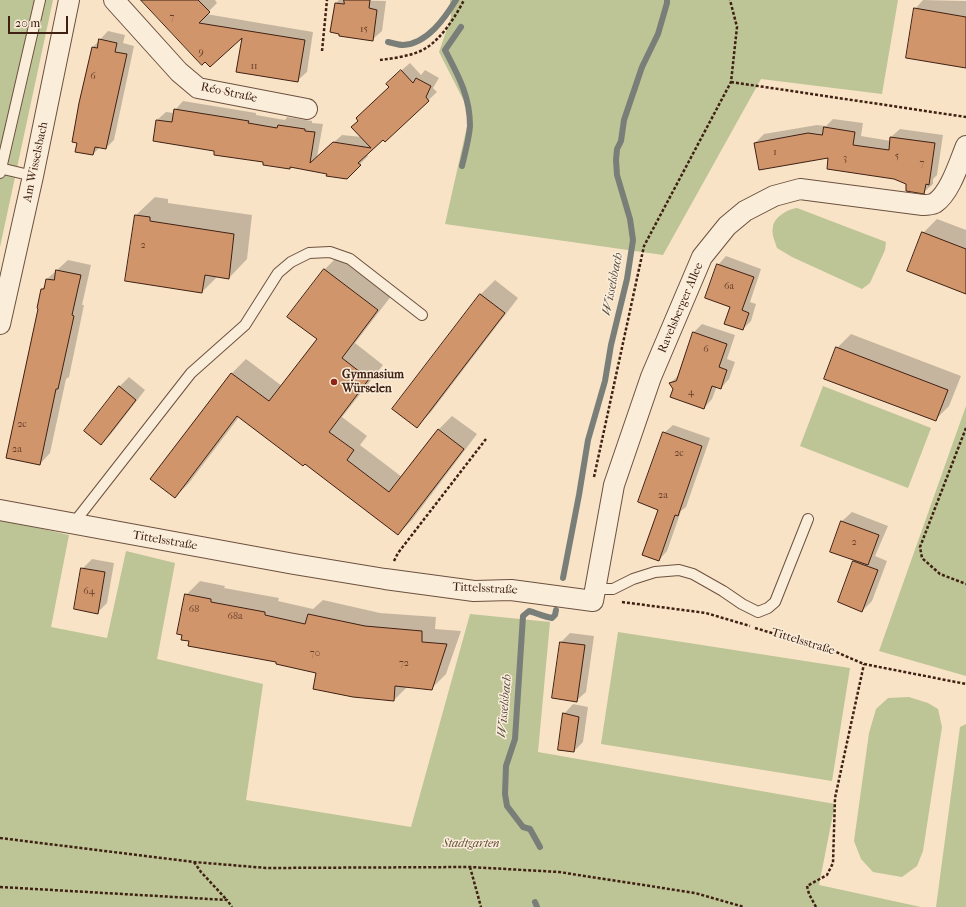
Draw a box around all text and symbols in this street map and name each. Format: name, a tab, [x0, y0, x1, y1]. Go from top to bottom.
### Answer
scale bar	[10, 8, 70, 34]
house number: 7	[170, 12, 174, 24]
text: 20 m	[15, 16, 40, 30]
house number: 15	[360, 24, 368, 36]
house number: 9	[198, 47, 204, 59]
house number: 11	[250, 61, 258, 73]
house number: 6	[90, 71, 96, 83]
street label: Réo-Straße	[199, 80, 259, 106]
street label: Am Wisselsbach	[20, 120, 52, 204]
house number: 1	[773, 147, 777, 159]
house number: 5	[895, 151, 899, 163]
house number: 3	[843, 153, 847, 165]
house number: 7	[920, 158, 924, 170]
house number: 2	[140, 240, 146, 252]
water label: Wisselsbach	[599, 251, 627, 317]
street label: Ravelsberger Allee	[655, 260, 707, 356]
house number: 6a	[724, 281, 734, 293]
house number: 6	[703, 344, 709, 356]
place label: Gymnasium Würselen	[342, 368, 404, 396]
marker: Gymnasium Würselen	[329, 377, 339, 387]
house number: 4	[688, 387, 694, 399]
house number: 2c	[17, 419, 27, 431]
house number: 2a	[12, 444, 22, 456]
house number: 2c	[674, 448, 684, 460]
house number: 2a	[658, 490, 668, 502]
street label: Tittelsstraße	[132, 528, 198, 554]
house number: 2	[851, 537, 857, 549]
street label: Tittelsstraße	[452, 580, 518, 598]
house number: 64	[83, 586, 95, 598]
house number: 68	[189, 604, 199, 616]
house number: 68a	[227, 611, 243, 623]
street label: Tittelsstraße	[770, 626, 836, 658]
house number: 70	[310, 648, 320, 660]
house number: 72	[399, 658, 409, 670]
water label: Wisselsbach	[494, 674, 516, 738]
park label: Stadtgarten	[442, 837, 500, 851]

